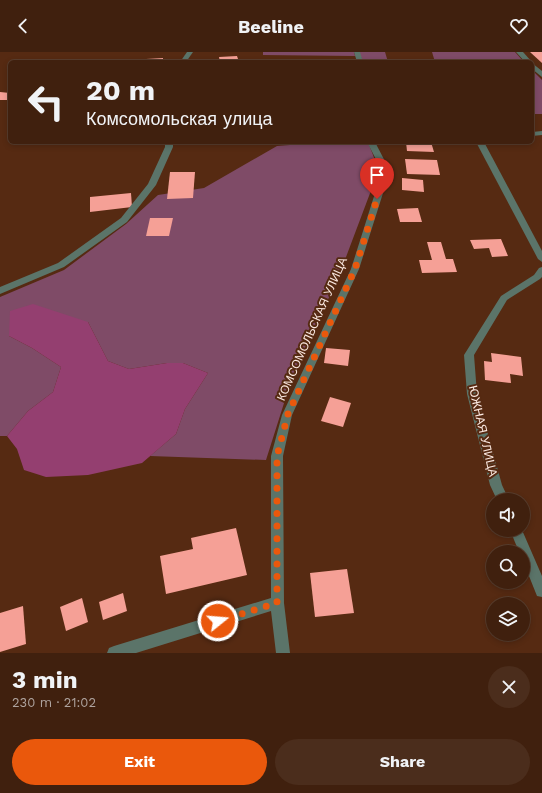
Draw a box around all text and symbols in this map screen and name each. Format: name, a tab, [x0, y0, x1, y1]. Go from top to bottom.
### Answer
icon: back	[12, 15, 34, 37]
icon: heart	[508, 15, 530, 37]
text: Beeline	[238, 16, 304, 37]
text: 20 m	[86, 74, 155, 107]
icon: left	[20, 76, 72, 128]
text: Комсомольская улица	[86, 108, 273, 129]
pin	[360, 158, 394, 199]
icon: arrive	[366, 164, 388, 186]
street label: КОМСОМОЛЬСКАЯ УЛИЦА	[274, 255, 350, 403]
street label: ЮЖНАЯ УЛИЦА	[466, 384, 500, 478]
map controls	[486, 493, 530, 641]
button: sound	[486, 493, 530, 537]
button: search	[486, 545, 530, 589]
button: layers	[486, 597, 530, 641]
position arrow	[197, 600, 239, 642]
text: 3 min	[12, 666, 78, 694]
button: close	[488, 666, 530, 708]
text: 230 m · 21:02	[12, 695, 96, 710]
button: Exit	[12, 739, 267, 785]
button: Share	[275, 739, 530, 785]

